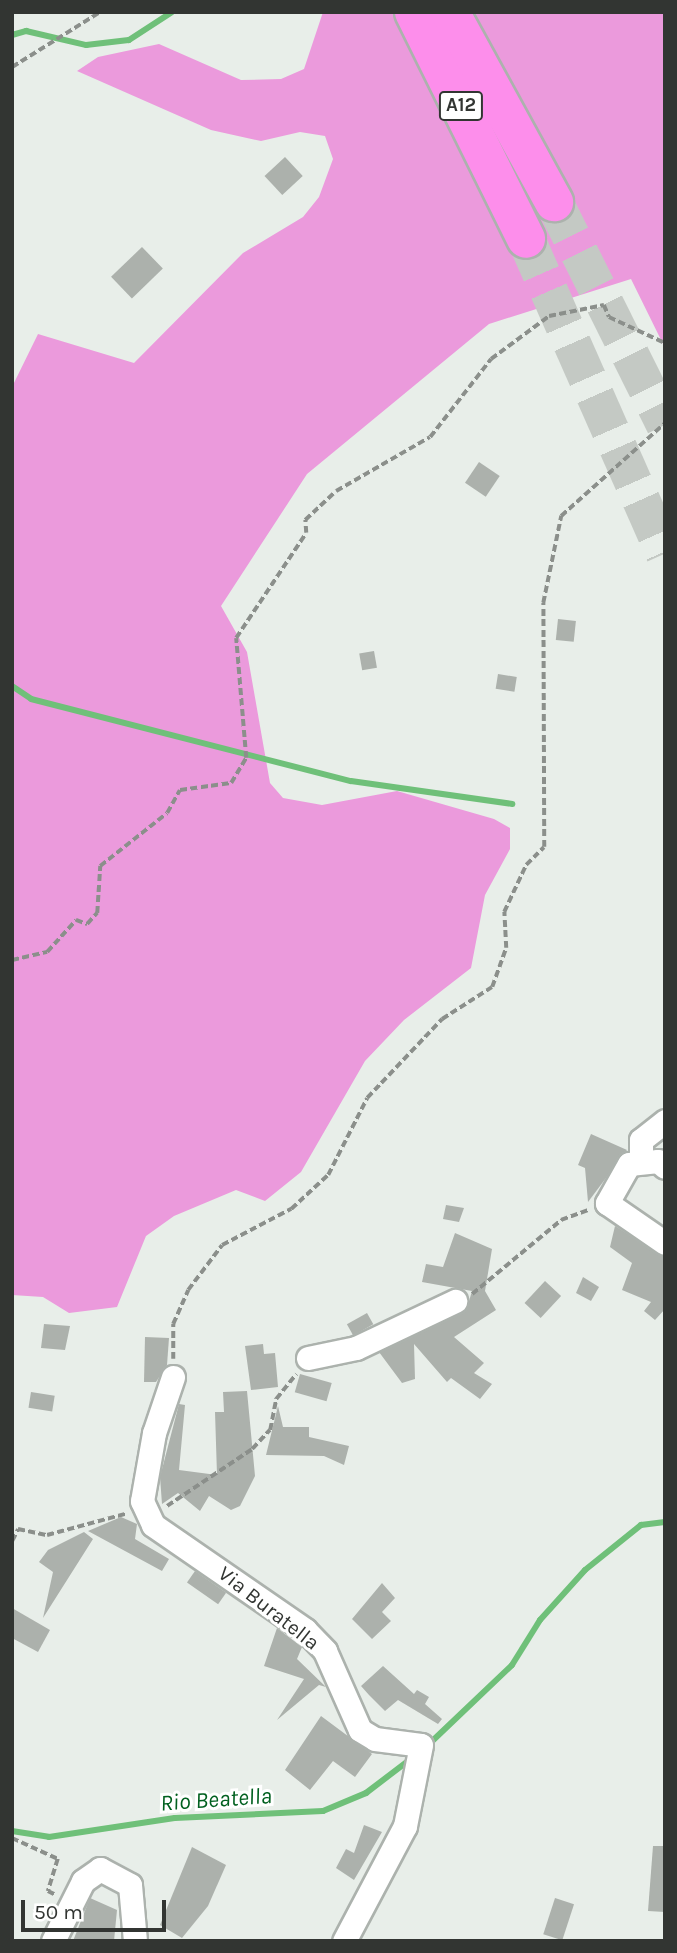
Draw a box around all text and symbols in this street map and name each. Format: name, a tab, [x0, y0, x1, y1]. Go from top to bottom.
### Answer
road number: A12	[438, 90, 484, 122]
street label: Via Buratella	[213, 1561, 325, 1655]
water label: Rio Beatella	[159, 1782, 273, 1818]
scale bar	[24, 1886, 170, 1930]
text: 50 m	[34, 1900, 83, 1924]

